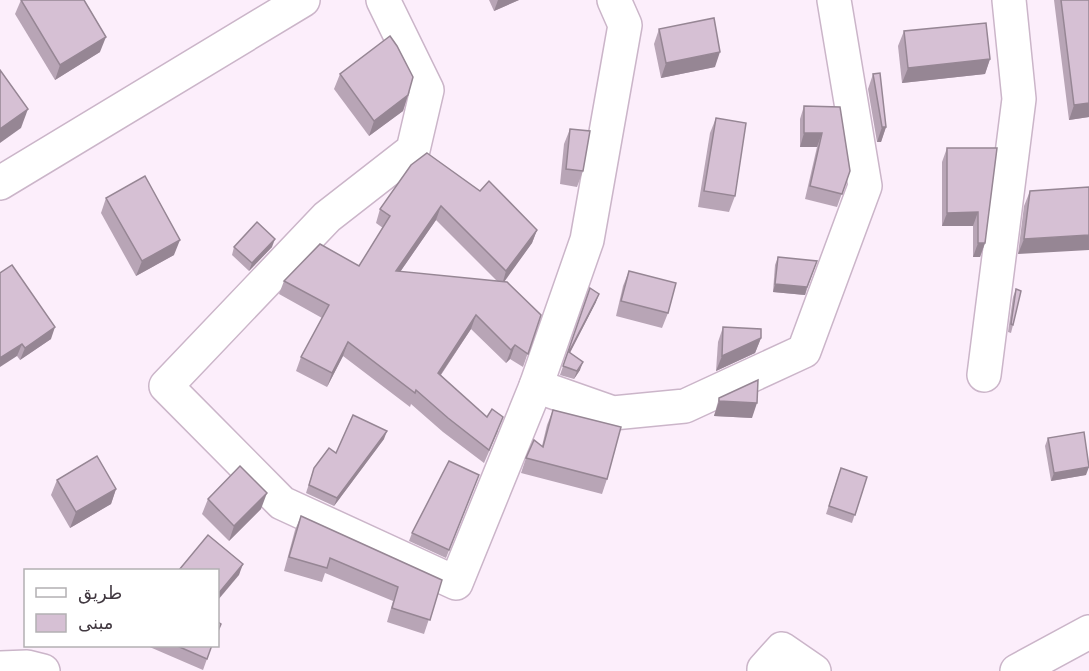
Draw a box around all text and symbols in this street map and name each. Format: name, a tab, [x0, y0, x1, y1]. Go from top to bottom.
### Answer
legend	[24, 569, 219, 647]
text: طريق	[78, 582, 122, 604]
text: مبنى	[78, 612, 114, 633]

